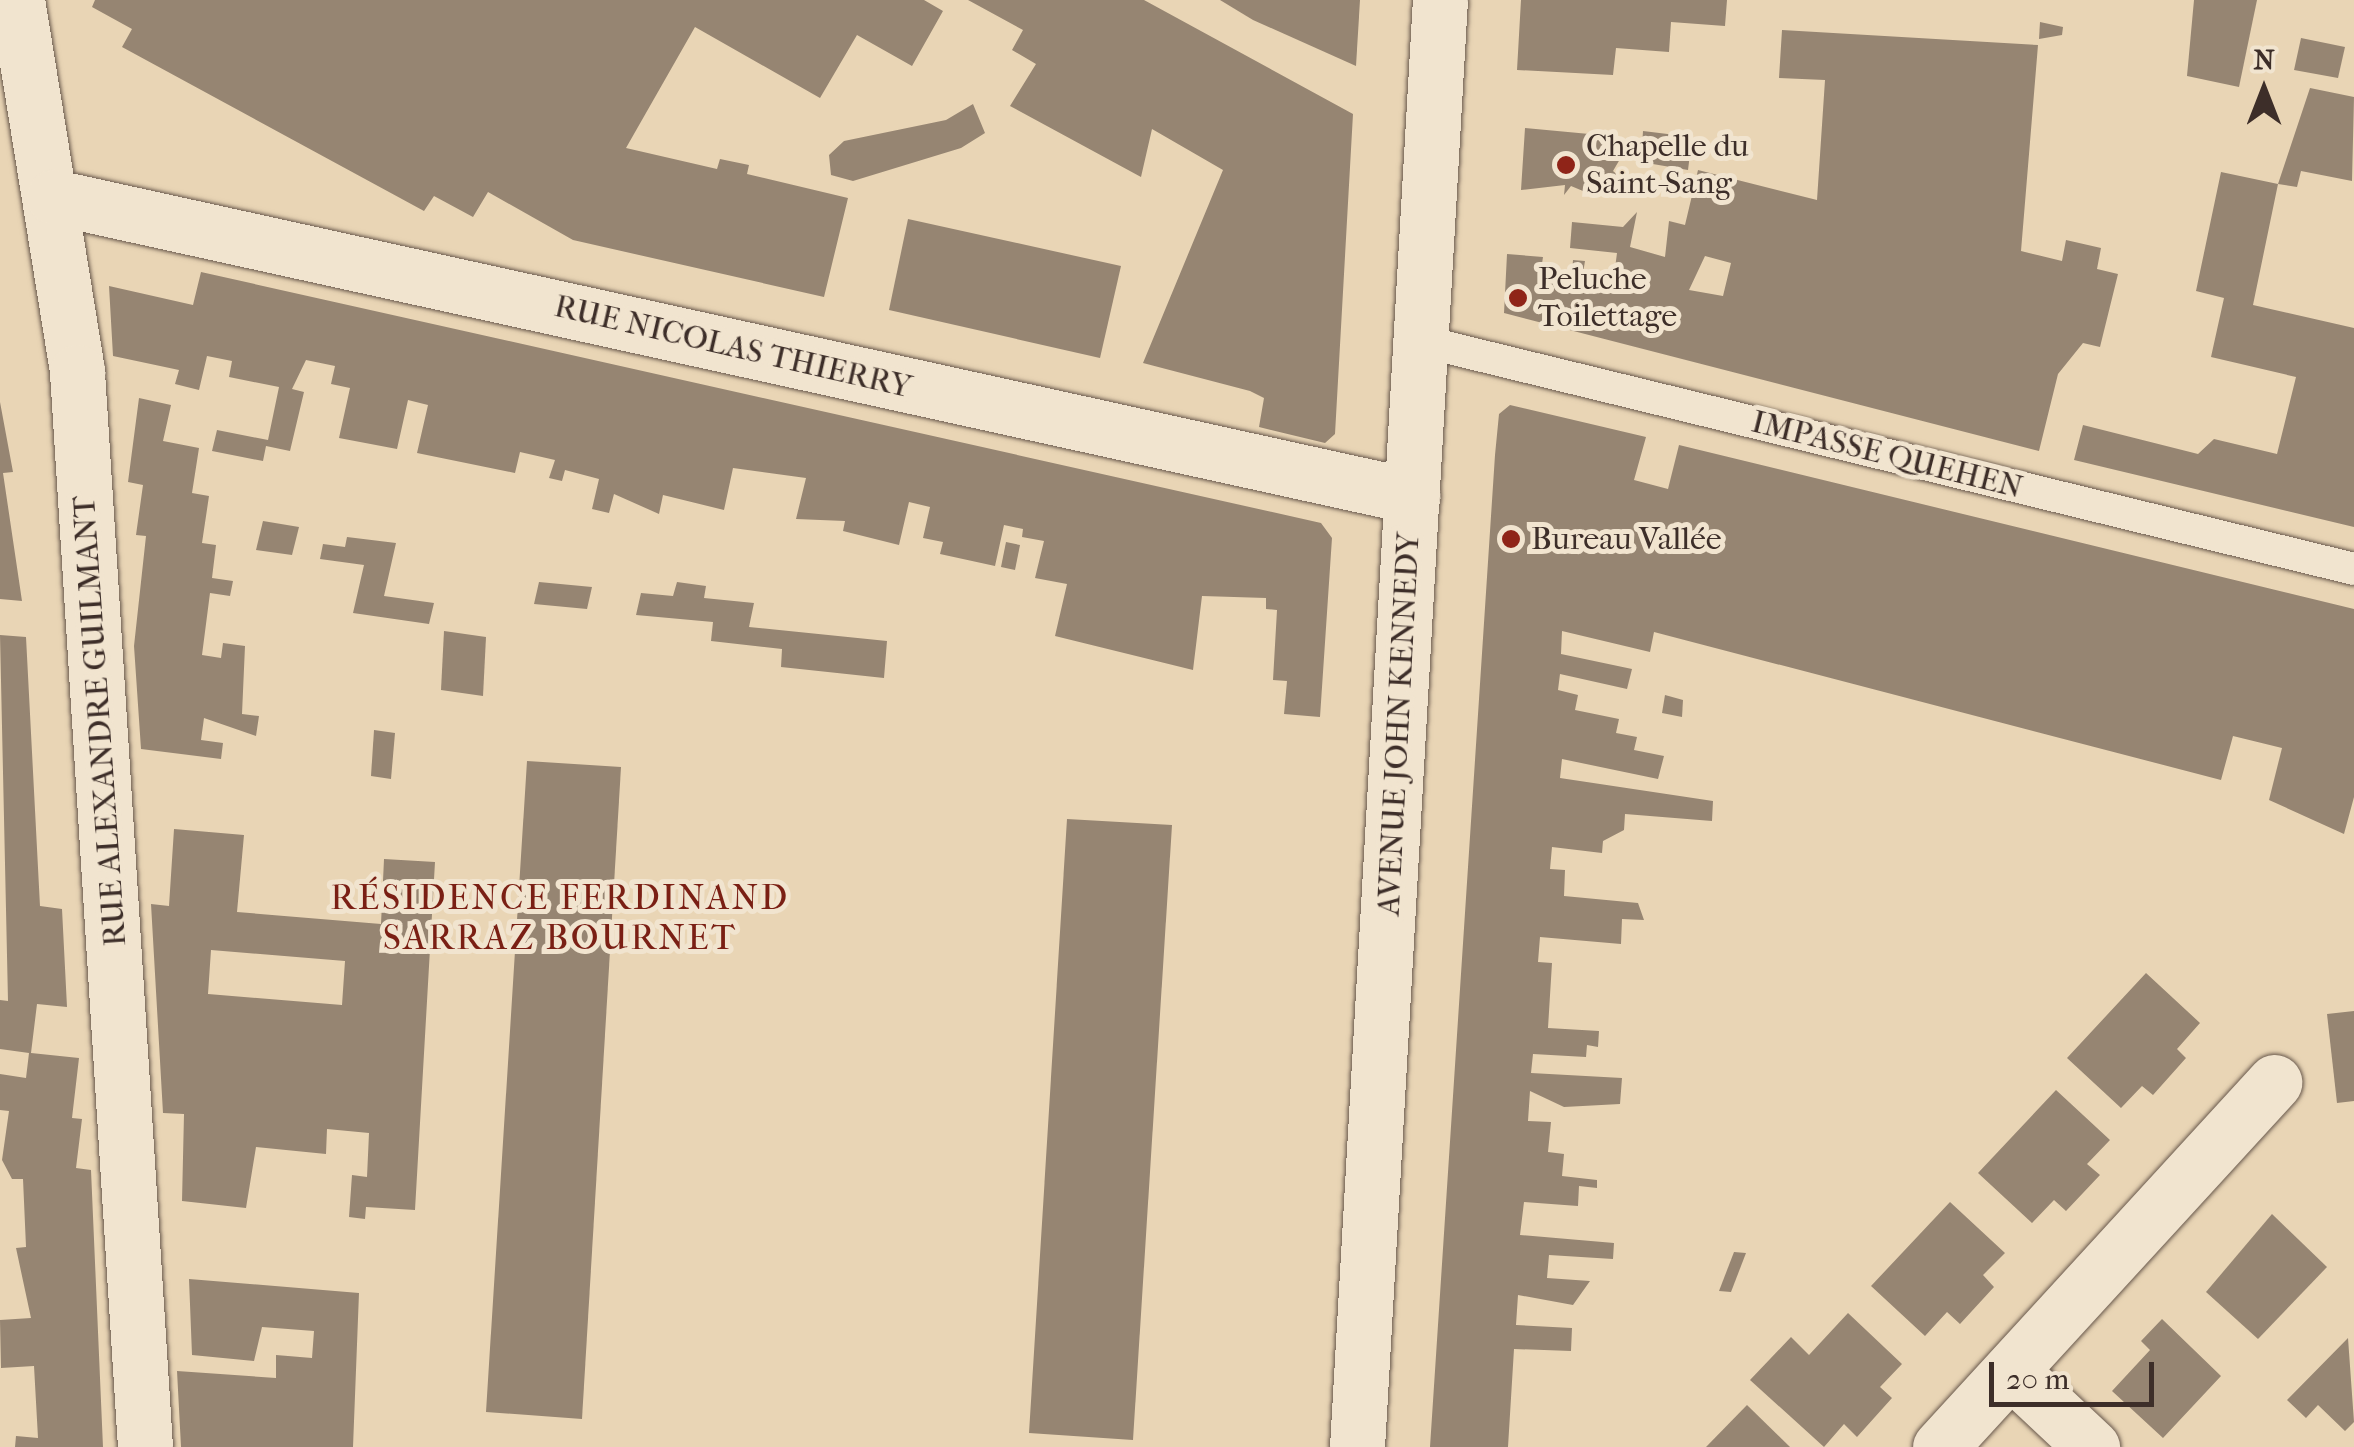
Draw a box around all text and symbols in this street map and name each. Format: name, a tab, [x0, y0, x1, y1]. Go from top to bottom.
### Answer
north arrow	[2214, 40, 2314, 140]
text: N	[2253, 43, 2275, 76]
place label: Chapelle du Saint-Sang	[1586, 128, 1749, 203]
marker: Chapelle du Saint-Sang	[1555, 154, 1577, 176]
place label: Peluche Toilettage	[1538, 261, 1677, 336]
street label: RUE NICOLAS THIERRY	[551, 287, 915, 407]
marker: Peluche Toilettage	[1507, 287, 1529, 309]
street label: IMPASSE QUEHEN	[1748, 403, 2026, 507]
street label: RUE ALEXANDRE GUILMANT	[65, 494, 135, 948]
place label: Bureau Vallée	[1531, 520, 1722, 558]
marker: Bureau Vallée	[1500, 528, 1522, 550]
street label: AVENUE JOHN KENNEDY	[1370, 531, 1428, 917]
district label: RÉSIDENCE FERDINAND SARRAZ BOURNET	[330, 877, 790, 959]
scale bar	[1994, 1342, 2159, 1404]
text: 20 m	[2006, 1362, 2069, 1397]

